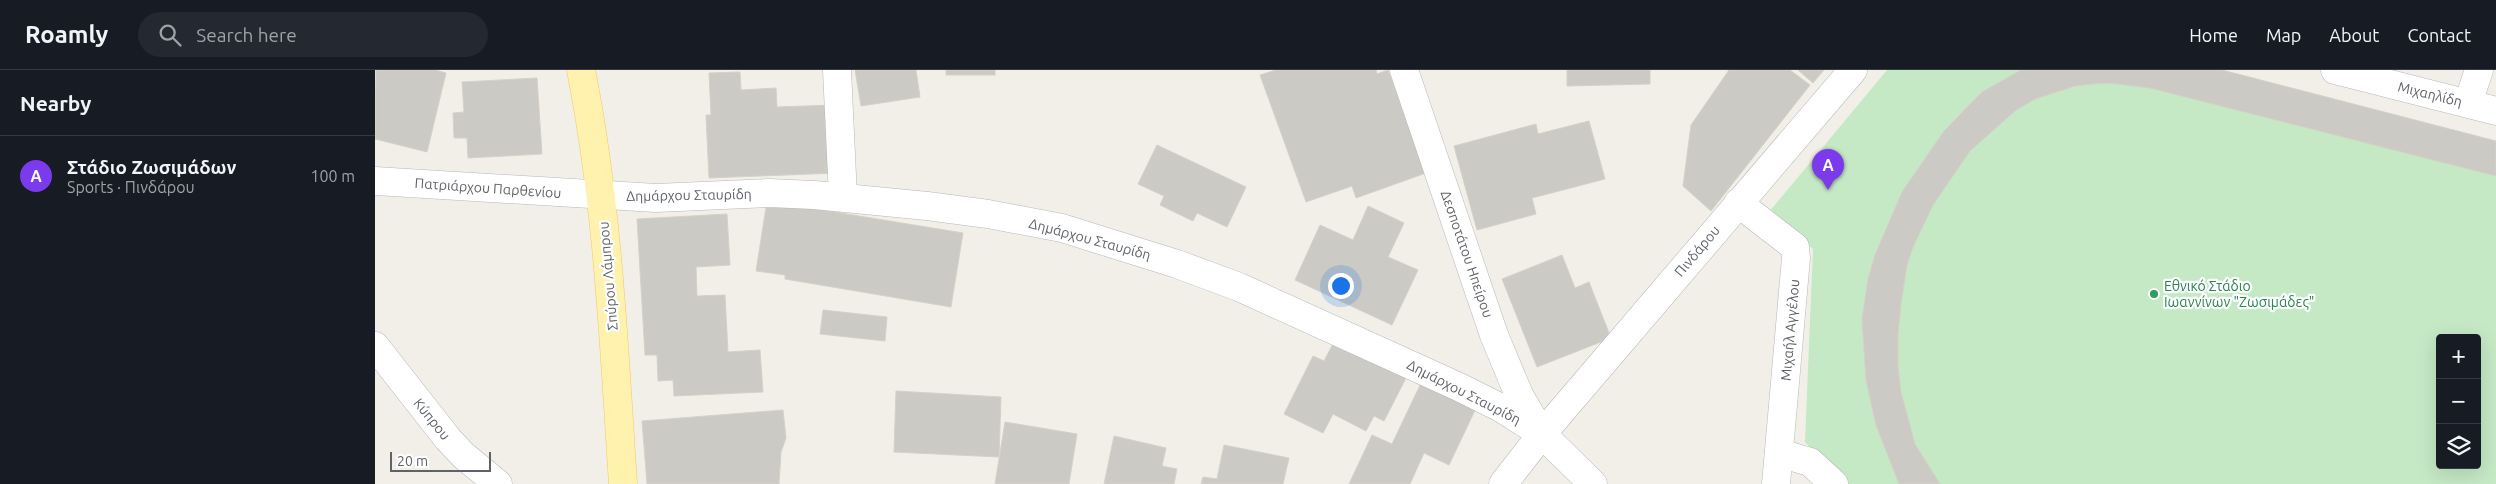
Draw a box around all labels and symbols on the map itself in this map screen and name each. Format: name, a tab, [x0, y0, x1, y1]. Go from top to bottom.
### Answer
street label: Μιχαηλίδη	[2396, 78, 2464, 110]
pin: A	[1812, 149, 1844, 190]
street label: Πατριάρχου Παρθενίου	[414, 175, 562, 201]
street label: Δημάρχου Σταυρίδη	[626, 186, 752, 204]
street label: Δεσποτάτου Ηπείρου	[1438, 188, 1496, 320]
street label: Δημάρχου Σταυρίδη	[1027, 215, 1153, 263]
street label: Σπύρου Λάμπρου	[595, 221, 621, 331]
street label: Πινδάρου	[1671, 222, 1723, 280]
your location	[1328, 273, 1354, 299]
street label: Μιχαήλ Αγγέλου	[1778, 278, 1802, 382]
place label: Εθνικό Στάδιο Ιωαννίνων "Ζωσιμάδες"	[2164, 278, 2314, 310]
marker: Εθνικό Στάδιο Ιωαννίνων "Ζωσιμάδες"	[2148, 288, 2160, 300]
street label: Δημάρχου Σταυρίδη	[1404, 356, 1524, 428]
street label: Κύπρου	[410, 395, 454, 443]
scale bar	[390, 449, 491, 472]

